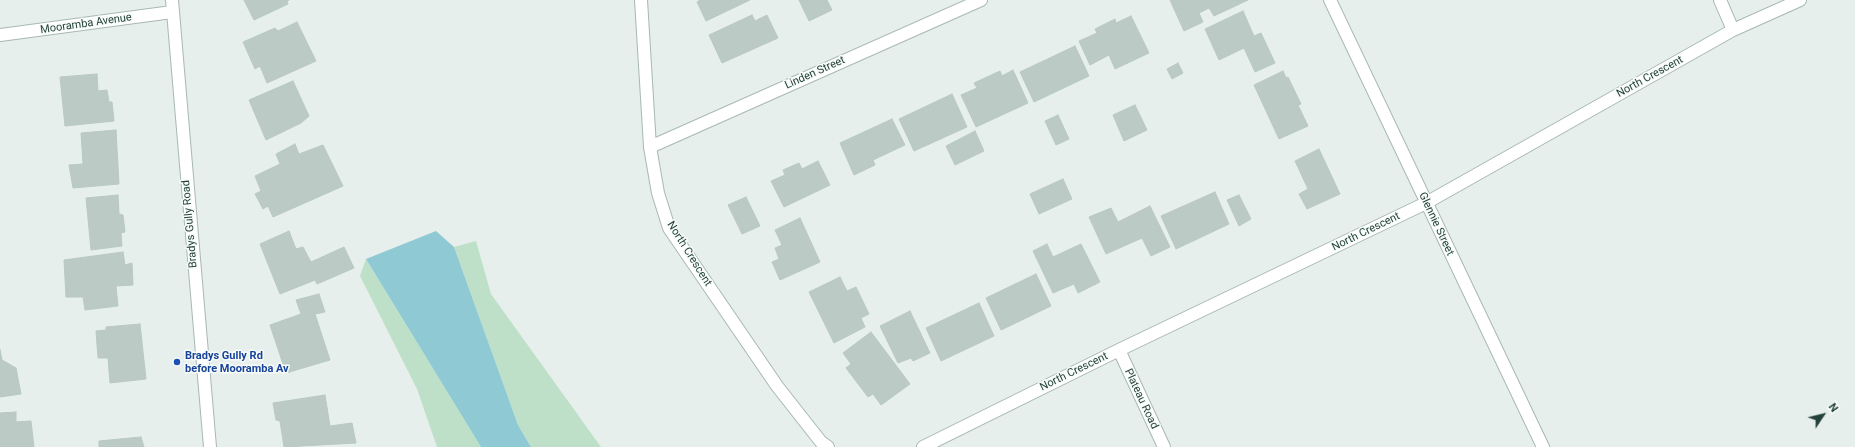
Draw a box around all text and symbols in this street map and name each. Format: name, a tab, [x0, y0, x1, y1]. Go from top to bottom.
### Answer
street label: Mooramba Avenue	[39, 11, 133, 37]
street label: North Crescent	[1614, 53, 1686, 101]
street label: Linden Street	[783, 54, 847, 92]
street label: Bradys Gully Road	[180, 179, 200, 269]
street label: Glennie Street	[1416, 190, 1456, 258]
street label: North Crescent	[1330, 210, 1402, 254]
street label: North Crescent	[664, 219, 714, 289]
place label: Bradys Gully Rd before Mooramba Av	[185, 349, 289, 375]
street label: North Crescent	[1038, 350, 1110, 394]
marker: Bradys Gully Rd before Mooramba Av	[172, 357, 182, 367]
street label: Plateau Road	[1121, 367, 1161, 431]
north arrow	[1803, 395, 1843, 435]
text: N	[1826, 401, 1841, 415]

